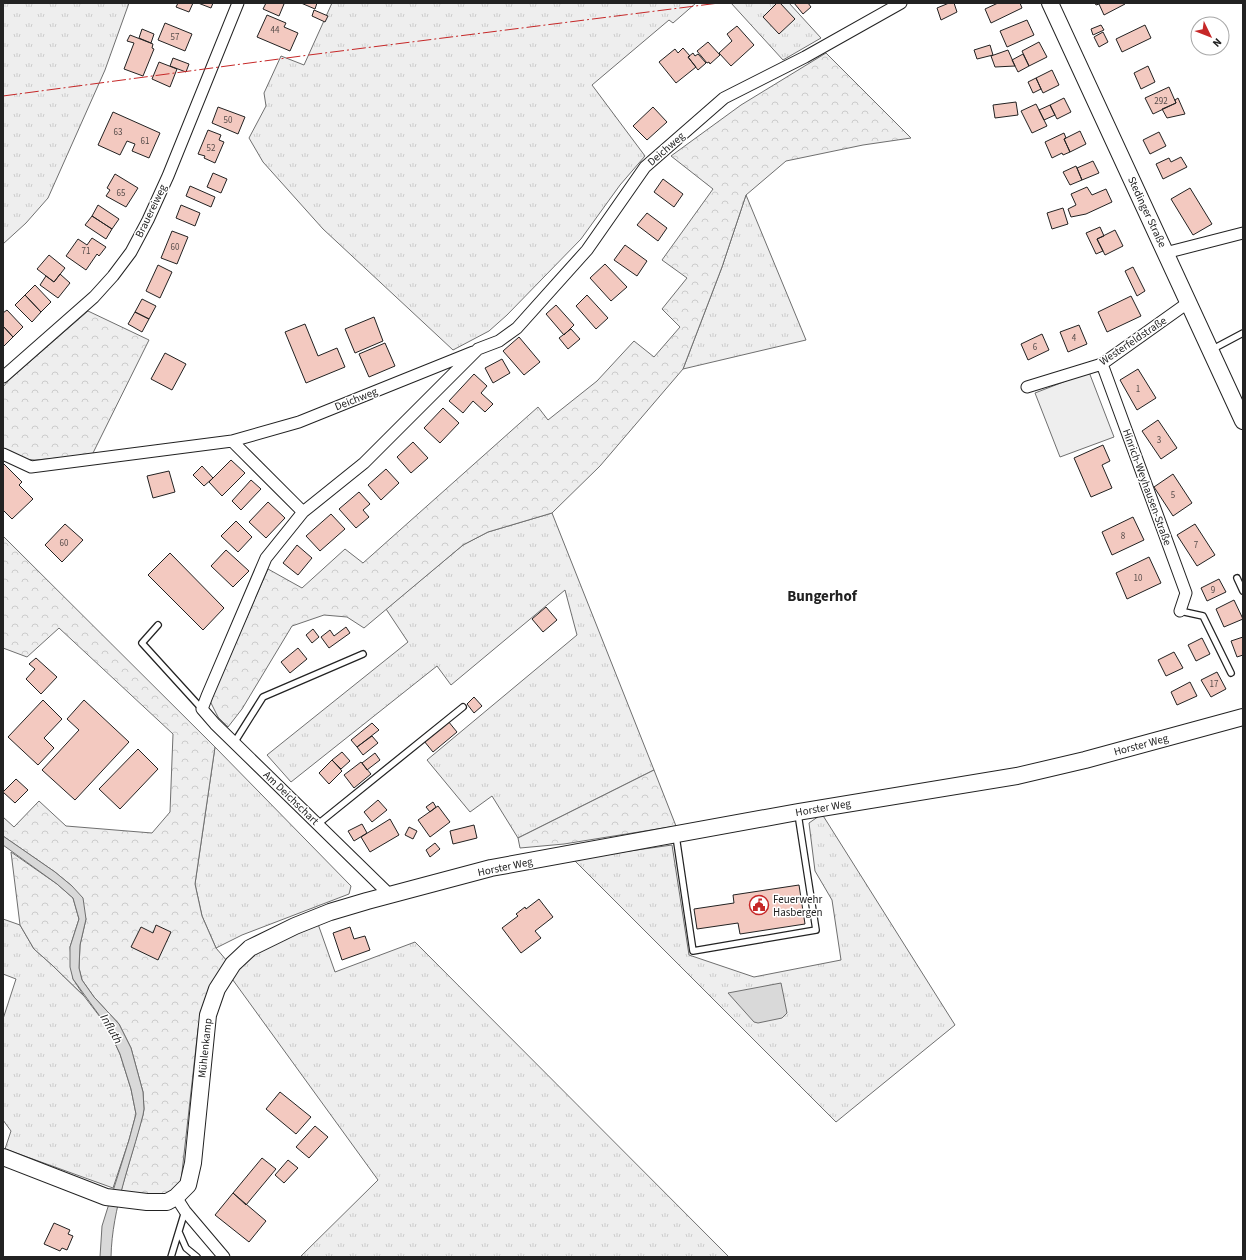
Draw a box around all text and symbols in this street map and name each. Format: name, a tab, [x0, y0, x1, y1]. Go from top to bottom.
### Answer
north arrow	[1190, 16, 1230, 56]
house number: 44	[271, 24, 280, 37]
house number: 57	[171, 31, 180, 44]
text: N	[1209, 35, 1225, 50]
house number: 292	[1154, 95, 1168, 108]
house number: 50	[224, 114, 233, 127]
house number: 63	[114, 126, 123, 139]
street label: Deichweg	[644, 128, 688, 169]
house number: 61	[141, 135, 149, 148]
house number: 52	[207, 142, 216, 155]
street label: Stedinger Straße	[1124, 174, 1170, 250]
street label: Brauereiweg	[132, 181, 171, 240]
house number: 65	[117, 187, 126, 200]
house number: 60	[171, 241, 180, 254]
house number: 71	[82, 245, 90, 258]
street label: Westerfeldstraße	[1097, 313, 1170, 369]
house number: 4	[1072, 332, 1077, 345]
house number: 6	[1033, 341, 1038, 354]
house number: 1	[1136, 383, 1140, 396]
street label: Deichweg	[332, 384, 380, 414]
street label: Hinrich-Weyhausen-Straße	[1119, 427, 1175, 548]
house number: 3	[1157, 434, 1162, 447]
house number: 5	[1171, 489, 1176, 502]
house number: 8	[1121, 530, 1126, 543]
house number: 60	[60, 537, 69, 550]
house number: 7	[1194, 539, 1199, 552]
house number: 10	[1134, 572, 1143, 585]
house number: 9	[1211, 584, 1216, 597]
district label: Bungerhof	[787, 586, 858, 607]
house number: 17	[1210, 678, 1219, 691]
street label: Horster Weg	[1112, 730, 1170, 759]
street label: Am Deichschart	[260, 768, 322, 829]
street label: Horster Weg	[794, 796, 852, 820]
street label: Horster Weg	[476, 854, 534, 880]
place label: Feuerwehr Hasbergen	[773, 892, 823, 920]
public building icon: Feuerwehr Hasbergen	[748, 894, 770, 916]
water label: Influth	[96, 1011, 126, 1047]
street label: Mühlenkamp	[194, 1017, 216, 1079]

